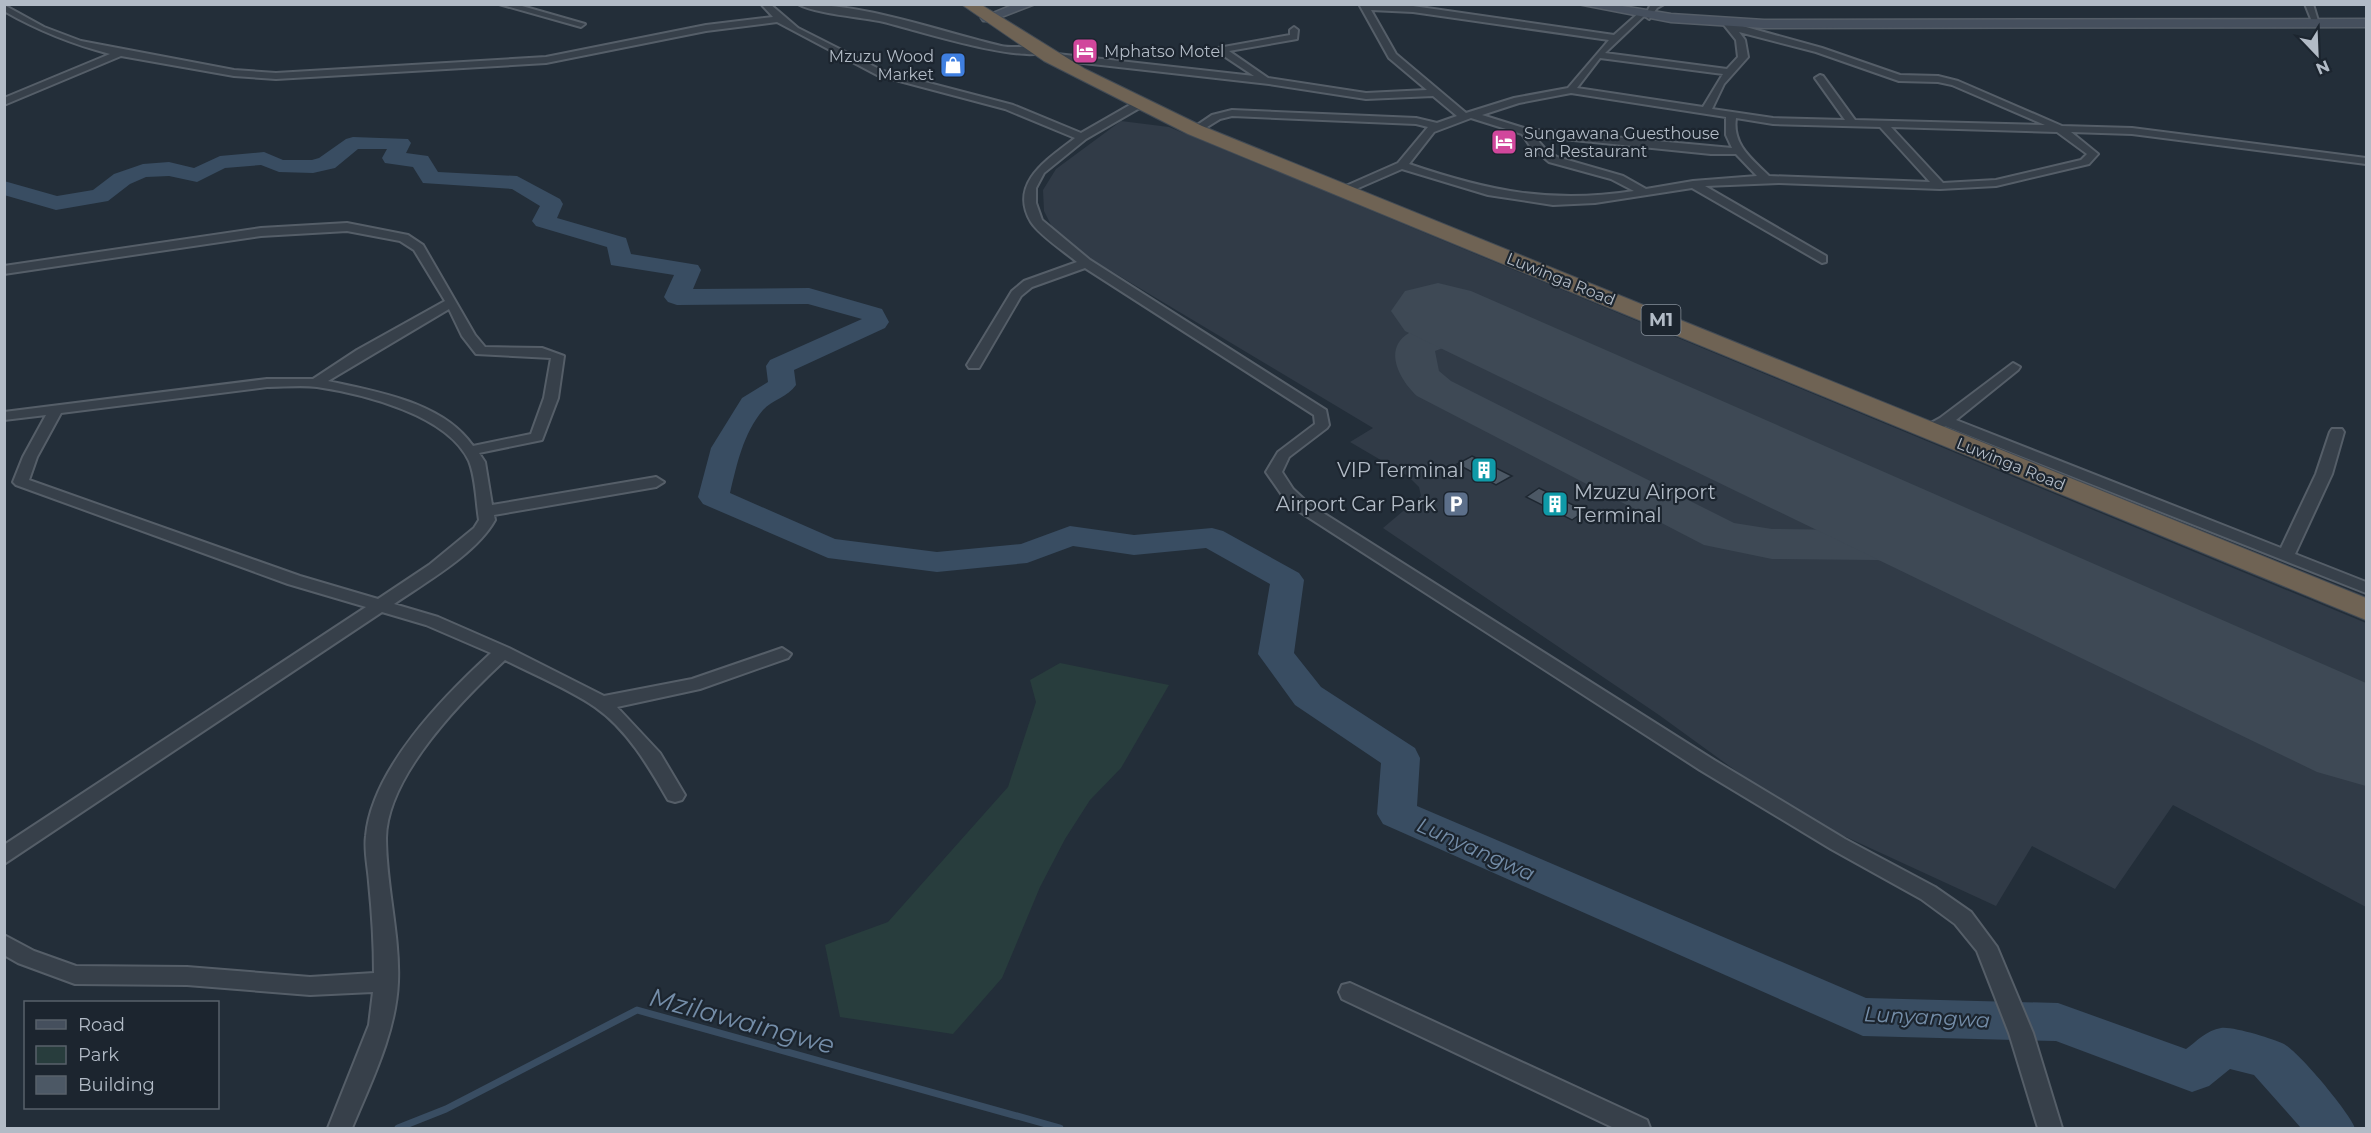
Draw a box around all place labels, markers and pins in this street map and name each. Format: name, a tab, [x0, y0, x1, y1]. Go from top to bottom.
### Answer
hotel icon: Mphatso Motel	[1070, 36, 1100, 66]
place label: Mphatso Motel	[1104, 42, 1224, 61]
place label: Mzuzu Wood Market	[829, 47, 935, 84]
shop icon: Mzuzu Wood Market	[938, 50, 968, 80]
place label: Sungawana Guesthouse and Restaurant	[1524, 124, 1719, 161]
hotel icon: Sungawana Guesthouse and Restaurant	[1489, 127, 1519, 157]
building icon: VIP Terminal	[1469, 455, 1499, 485]
place label: VIP Terminal	[1337, 458, 1464, 482]
place label: Mzuzu Airport Terminal	[1574, 480, 1716, 527]
parking icon: Airport Car Park	[1441, 489, 1471, 519]
building icon: Mzuzu Airport Terminal	[1540, 489, 1570, 519]
place label: Airport Car Park	[1276, 492, 1436, 516]

